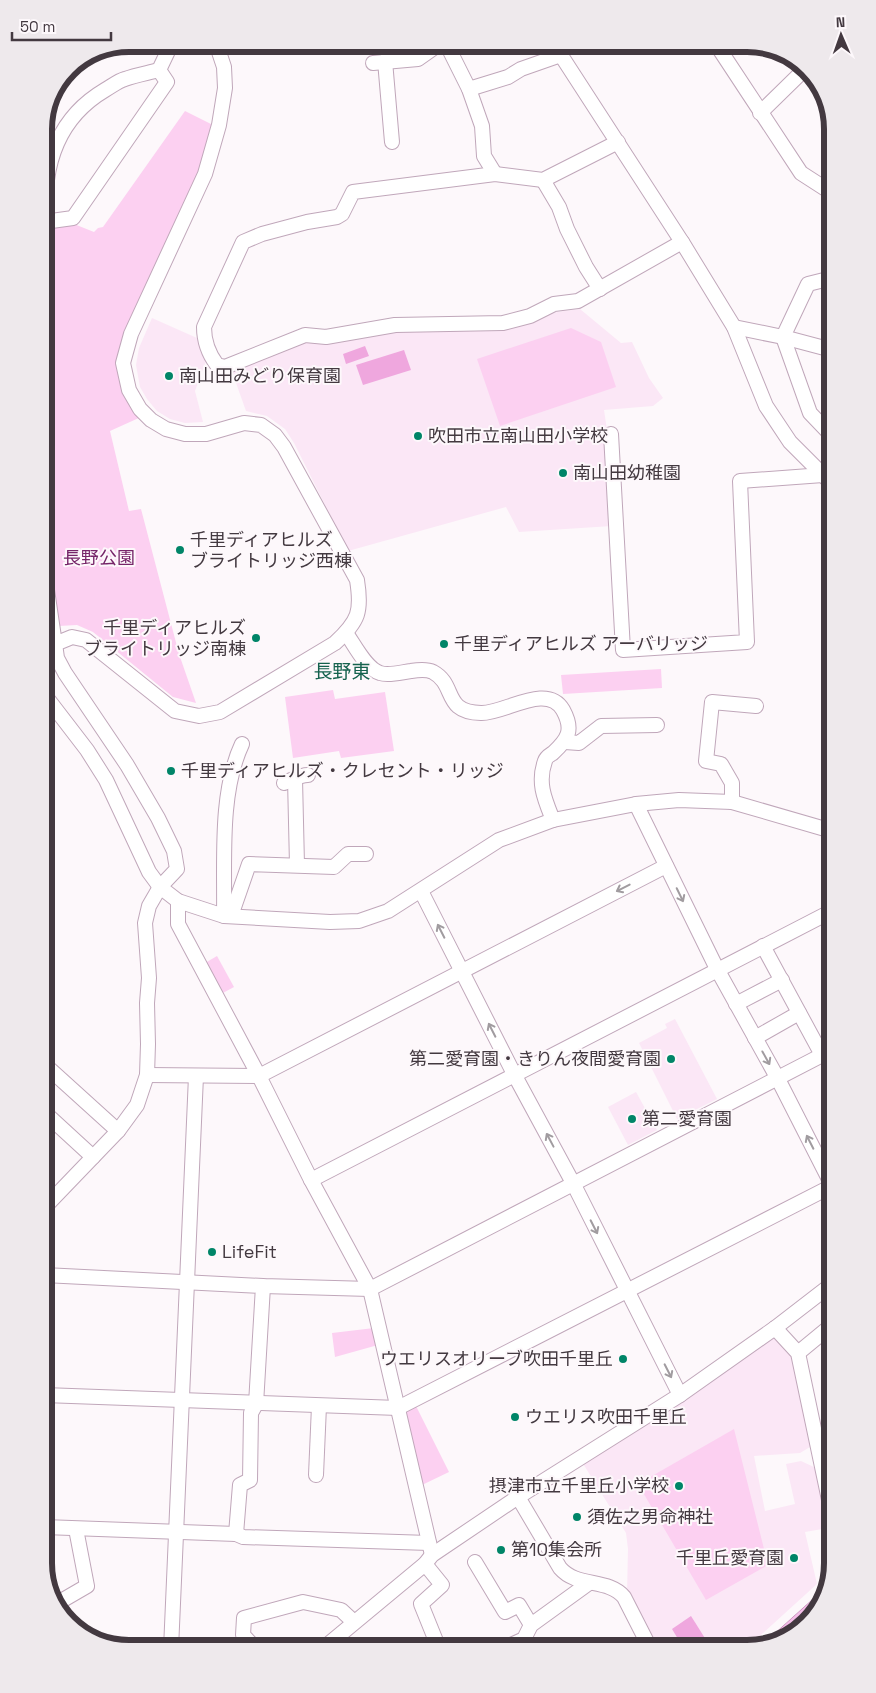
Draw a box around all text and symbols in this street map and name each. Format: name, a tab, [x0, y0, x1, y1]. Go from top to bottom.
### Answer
scale bar	[12, 10, 111, 42]
north arrow	[816, 10, 866, 60]
text: N	[836, 13, 846, 31]
text: 50 m	[20, 17, 55, 36]
place label: 南山田みどり保育園	[179, 364, 341, 387]
marker: 南山田みどり保育園	[163, 370, 175, 382]
place label: 吹田市立南山田小学校	[428, 424, 608, 447]
marker: 吹田市立南山田小学校	[412, 430, 424, 442]
place label: 南山田幼稚園	[573, 461, 681, 484]
marker: 南山田幼稚園	[557, 467, 569, 479]
place label: 千里ディアヒルズ ブライトリッジ西棟	[190, 528, 352, 572]
marker: 千里ディアヒルズ ブライトリッジ西棟	[174, 544, 186, 556]
park label: 長野公園	[63, 546, 135, 569]
place label: 千里ディアヒルズ ブライトリッジ南棟	[84, 616, 246, 660]
marker: 千里ディアヒルズ ブライトリッジ南棟	[250, 632, 262, 644]
place label: 千里ディアヒルズ アーバリッジ	[454, 632, 708, 655]
marker: 千里ディアヒルズ アーバリッジ	[438, 638, 450, 650]
district label: 長野東	[313, 659, 371, 684]
place label: 千里ディアヒルズ・クレセント・リッジ	[181, 759, 504, 782]
marker: 千里ディアヒルズ・クレセント・リッジ	[165, 765, 177, 777]
one-way arrow	[616, 884, 631, 893]
one-way arrow	[676, 887, 686, 902]
one-way arrow	[436, 924, 446, 939]
one-way arrow	[487, 1023, 497, 1038]
place label: 第二愛育園・きりん夜間愛育園	[409, 1047, 661, 1070]
one-way arrow	[762, 1050, 771, 1065]
marker: 第二愛育園・きりん夜間愛育園	[665, 1053, 677, 1065]
place label: 第二愛育園	[642, 1107, 732, 1130]
marker: 第二愛育園	[626, 1113, 638, 1125]
one-way arrow	[544, 1133, 554, 1148]
one-way arrow	[805, 1134, 815, 1149]
one-way arrow	[589, 1219, 599, 1234]
place label: LifeFit	[222, 1240, 277, 1263]
marker: LifeFit	[206, 1246, 218, 1258]
place label: ウエリスオリーブ吹田千里丘	[380, 1347, 613, 1370]
marker: ウエリスオリーブ吹田千里丘	[617, 1353, 629, 1365]
one-way arrow	[663, 1364, 673, 1379]
place label: ウエリス吹田千里丘	[525, 1405, 687, 1428]
marker: ウエリス吹田千里丘	[509, 1411, 521, 1423]
place label: 摂津市立千里丘小学校	[489, 1474, 669, 1497]
marker: 摂津市立千里丘小学校	[673, 1480, 685, 1492]
place label: 須佐之男命神社	[587, 1505, 713, 1528]
marker: 須佐之男命神社	[571, 1511, 583, 1523]
place label: 第10集会所	[511, 1538, 602, 1561]
marker: 第10集会所	[495, 1544, 507, 1556]
place label: 千里丘愛育園	[676, 1546, 784, 1569]
marker: 千里丘愛育園	[788, 1552, 800, 1564]

